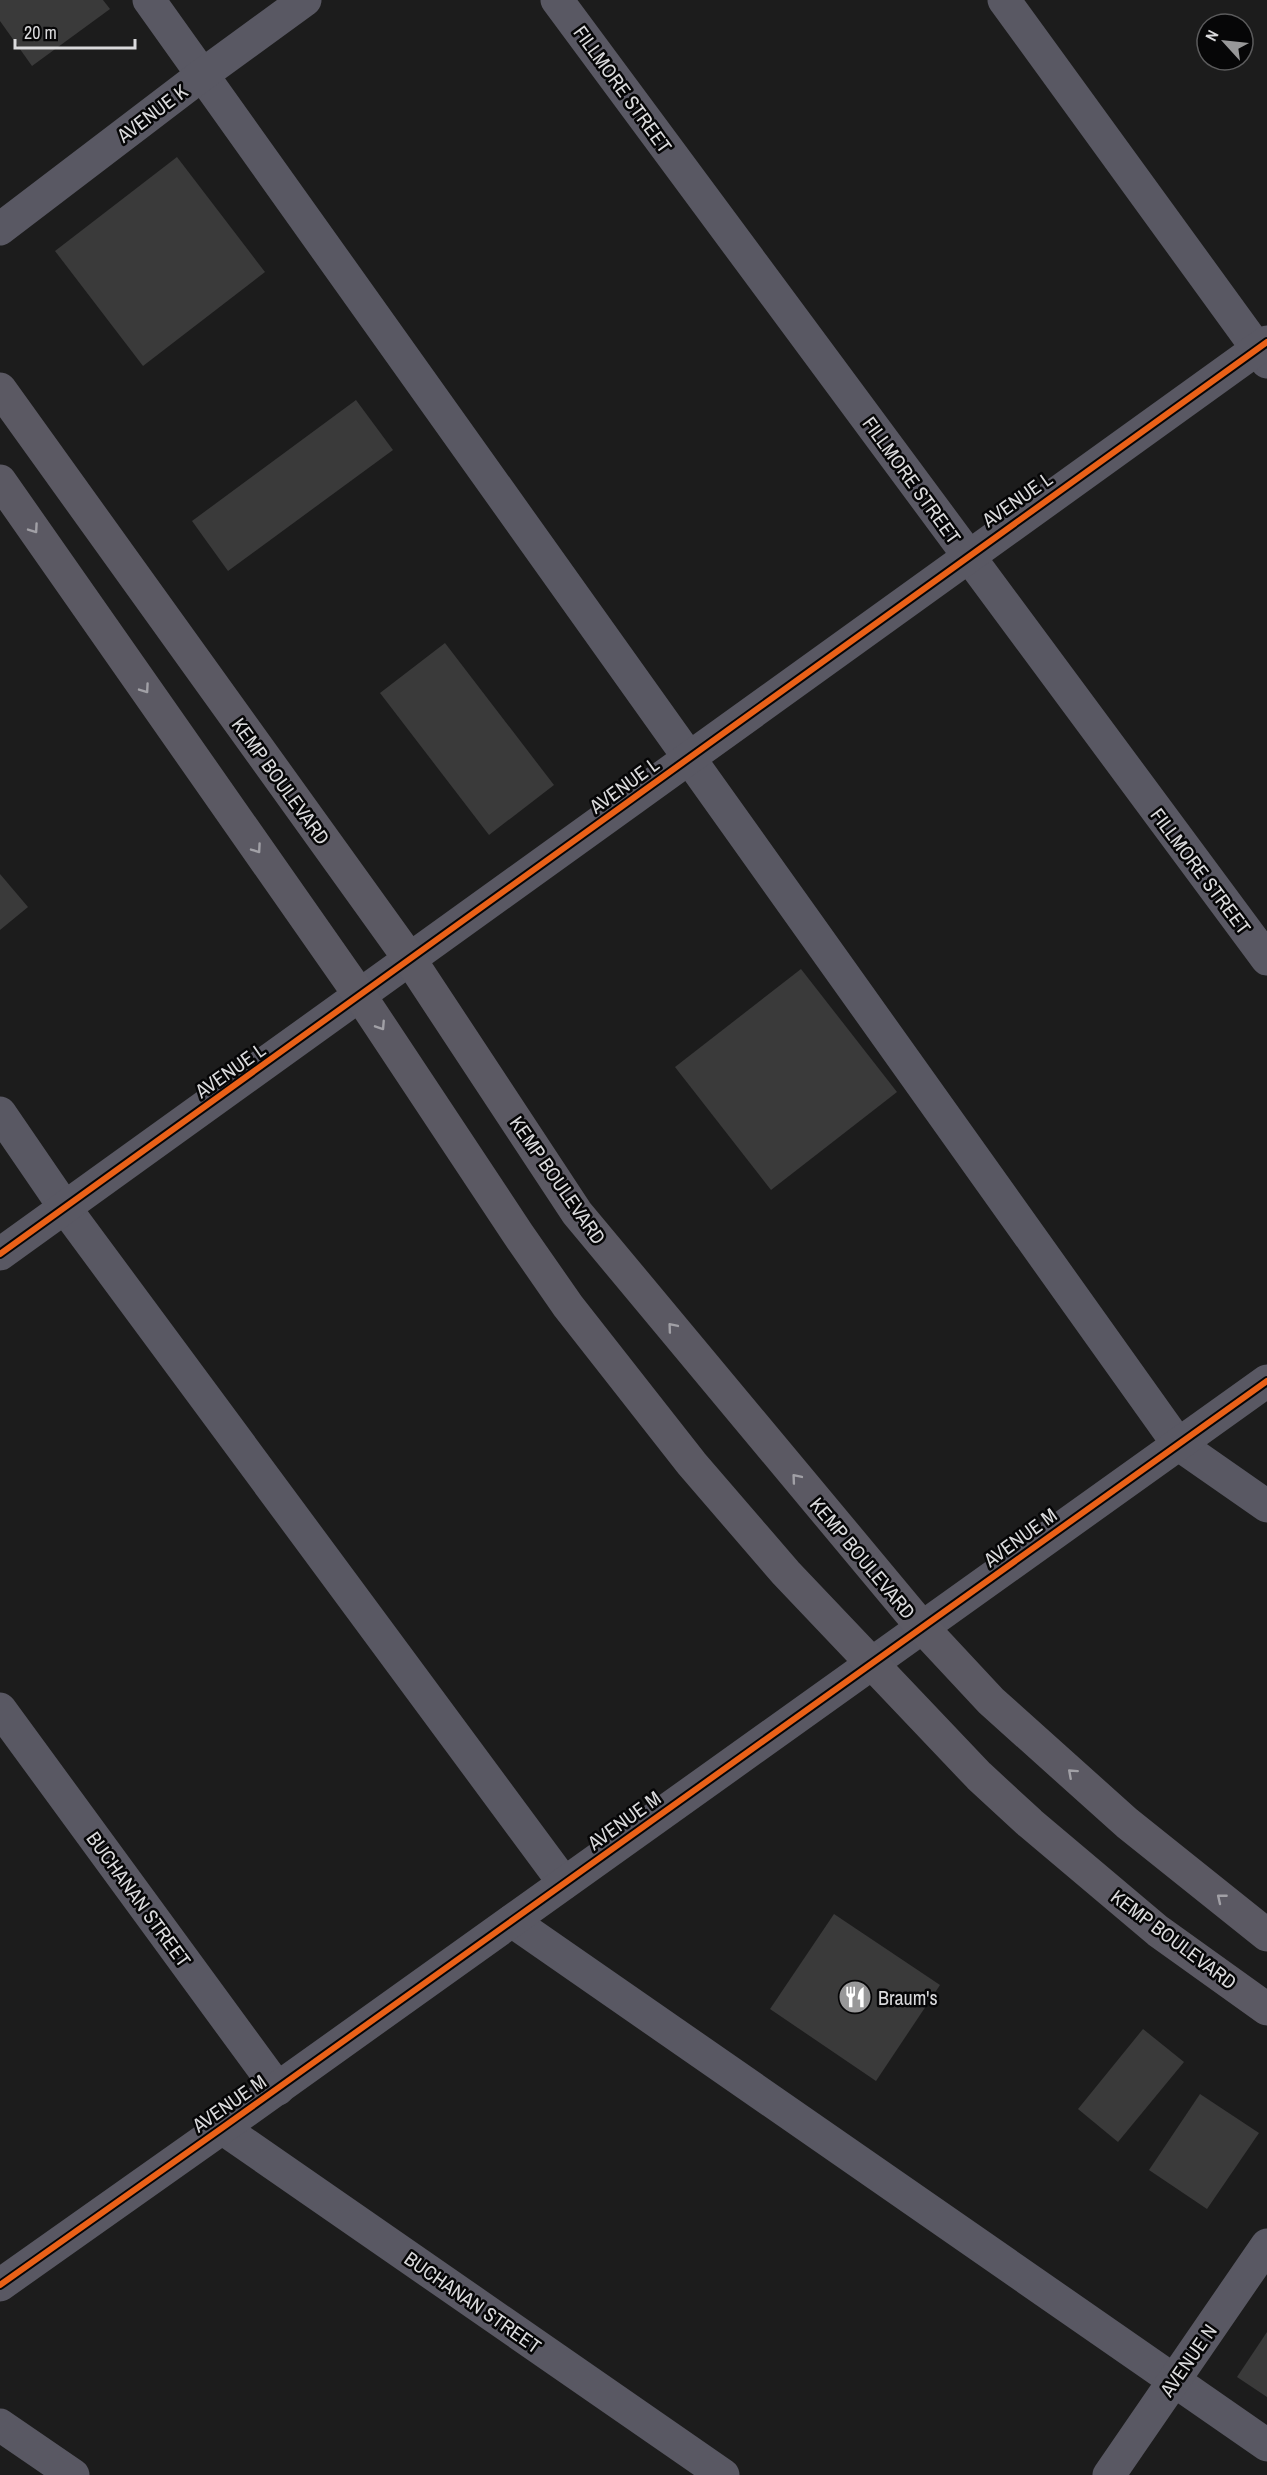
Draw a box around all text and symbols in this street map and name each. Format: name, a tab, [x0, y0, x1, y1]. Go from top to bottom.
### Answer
scale bar	[15, 12, 135, 50]
north arrow	[1195, 12, 1255, 72]
text: 20 m	[24, 20, 57, 45]
street label: FILLMORE STREET	[568, 20, 678, 158]
text: N	[1200, 26, 1224, 44]
street label: AVENUE K	[110, 78, 193, 149]
street label: FILLMORE STREET	[857, 411, 967, 549]
street label: AVENUE L	[976, 465, 1057, 534]
one-way arrow	[27, 523, 38, 534]
one-way arrow	[138, 682, 149, 693]
street label: KEMP BOULEVARD	[226, 712, 336, 850]
street label: AVENUE L	[583, 751, 664, 820]
street label: FILLMORE STREET	[1145, 802, 1257, 940]
one-way arrow	[250, 842, 261, 853]
one-way arrow	[373, 1020, 385, 1030]
street label: AVENUE L	[189, 1036, 270, 1105]
street label: KEMP BOULEVARD	[504, 1111, 612, 1249]
one-way arrow	[668, 1323, 679, 1334]
one-way arrow	[792, 1474, 803, 1485]
street label: KEMP BOULEVARD	[804, 1492, 922, 1624]
street label: AVENUE M	[977, 1501, 1062, 1573]
one-way arrow	[1068, 1769, 1079, 1780]
street label: AVENUE M	[581, 1784, 666, 1856]
street label: BUCHANAN STREET	[81, 1826, 197, 1972]
street label: KEMP BOULEVARD	[1106, 1883, 1242, 1995]
one-way arrow	[1217, 1895, 1228, 1906]
restaurant icon: Braum's	[837, 1979, 873, 2015]
place label: Braum's	[878, 1984, 938, 2011]
street label: AVENUE M	[186, 2068, 271, 2139]
street label: BUCHANAN STREET	[399, 2245, 547, 2359]
street label: AVENUE N	[1153, 2318, 1223, 2402]

